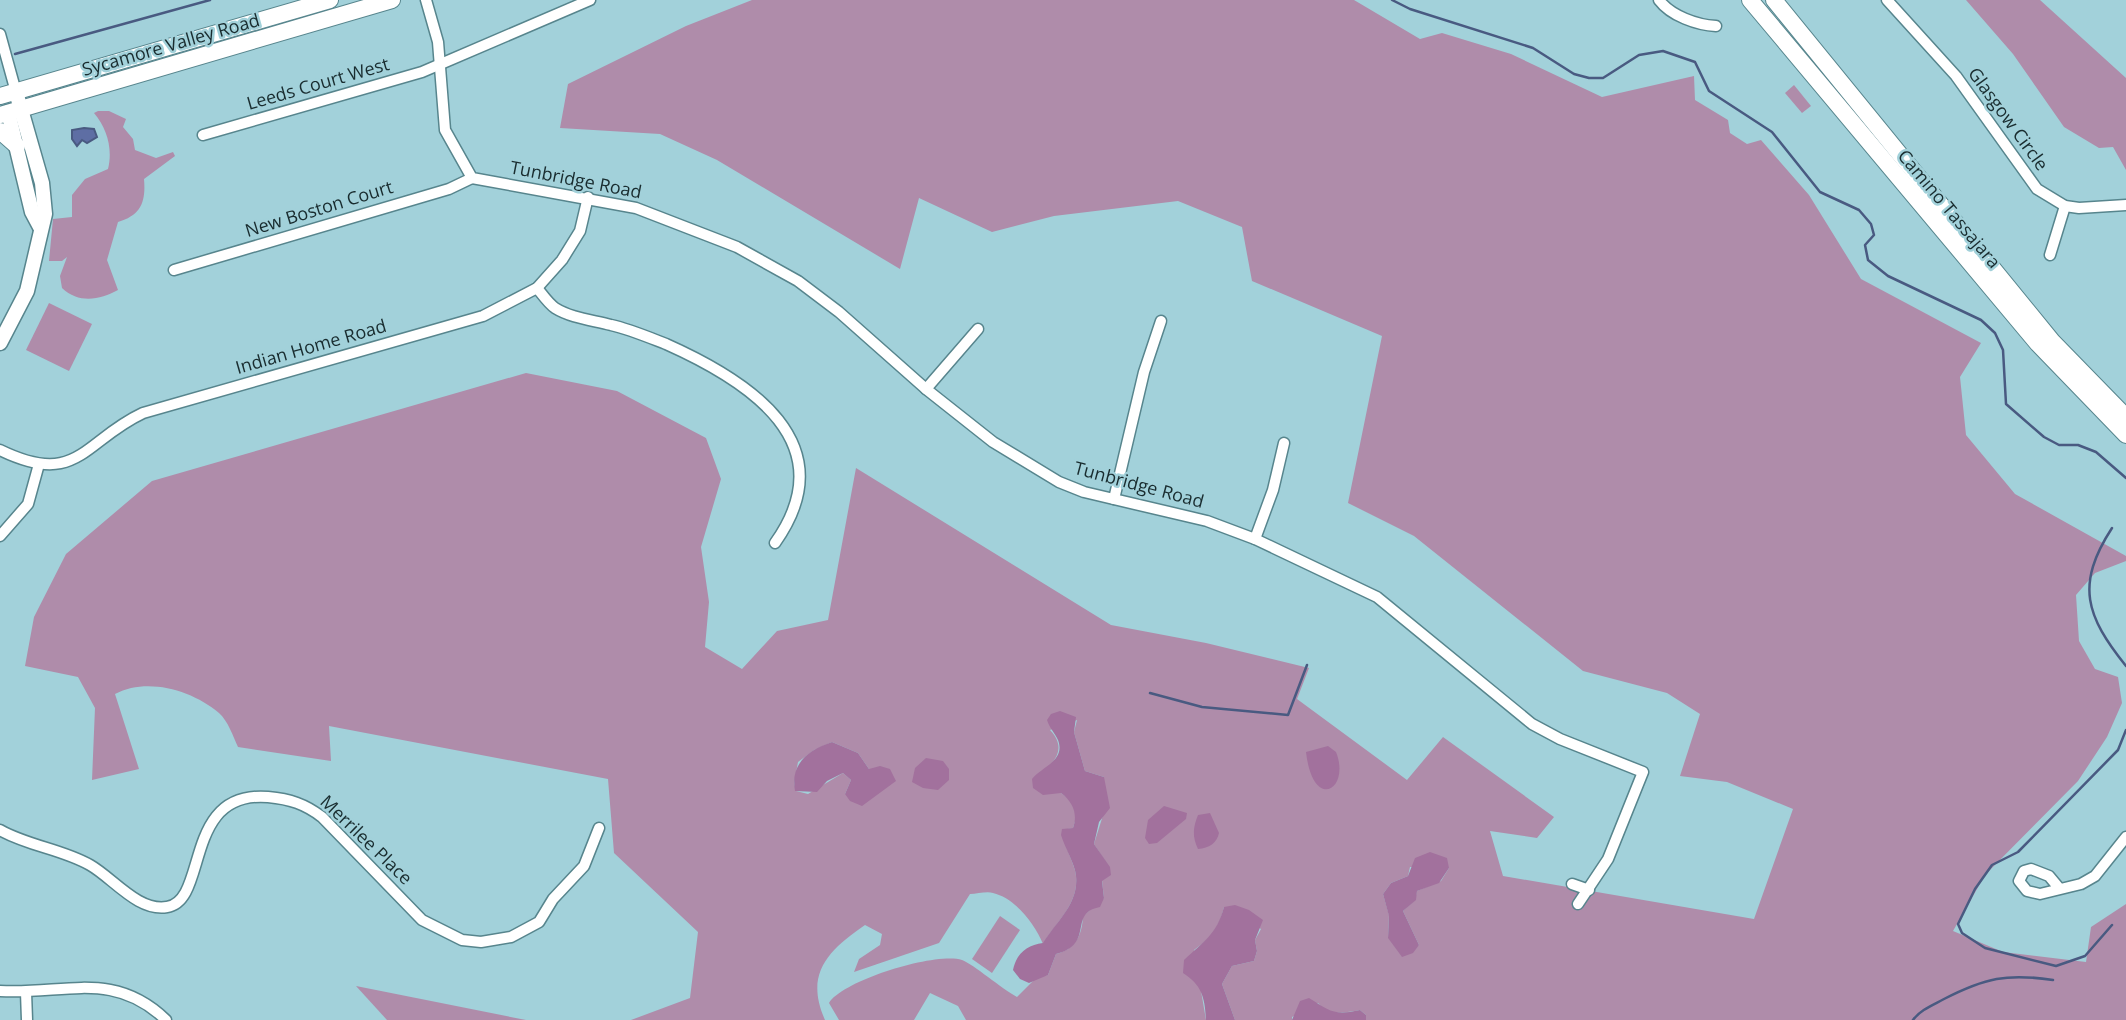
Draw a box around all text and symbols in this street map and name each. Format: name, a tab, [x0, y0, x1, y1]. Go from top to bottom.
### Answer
street label: Sycamore Valley Road	[79, 7, 262, 81]
street label: Leeds Court West	[244, 51, 392, 115]
street label: Glasgow Circle	[1963, 62, 2054, 175]
street label: Camino Tassajara	[1893, 144, 2007, 273]
street label: Tunbridge Road	[508, 155, 644, 204]
street label: New Boston Court	[242, 174, 396, 242]
street label: Indian Home Road	[233, 313, 389, 379]
street label: Tunbridge Road	[1072, 455, 1207, 513]
street label: Merrilee Place	[316, 789, 418, 889]

